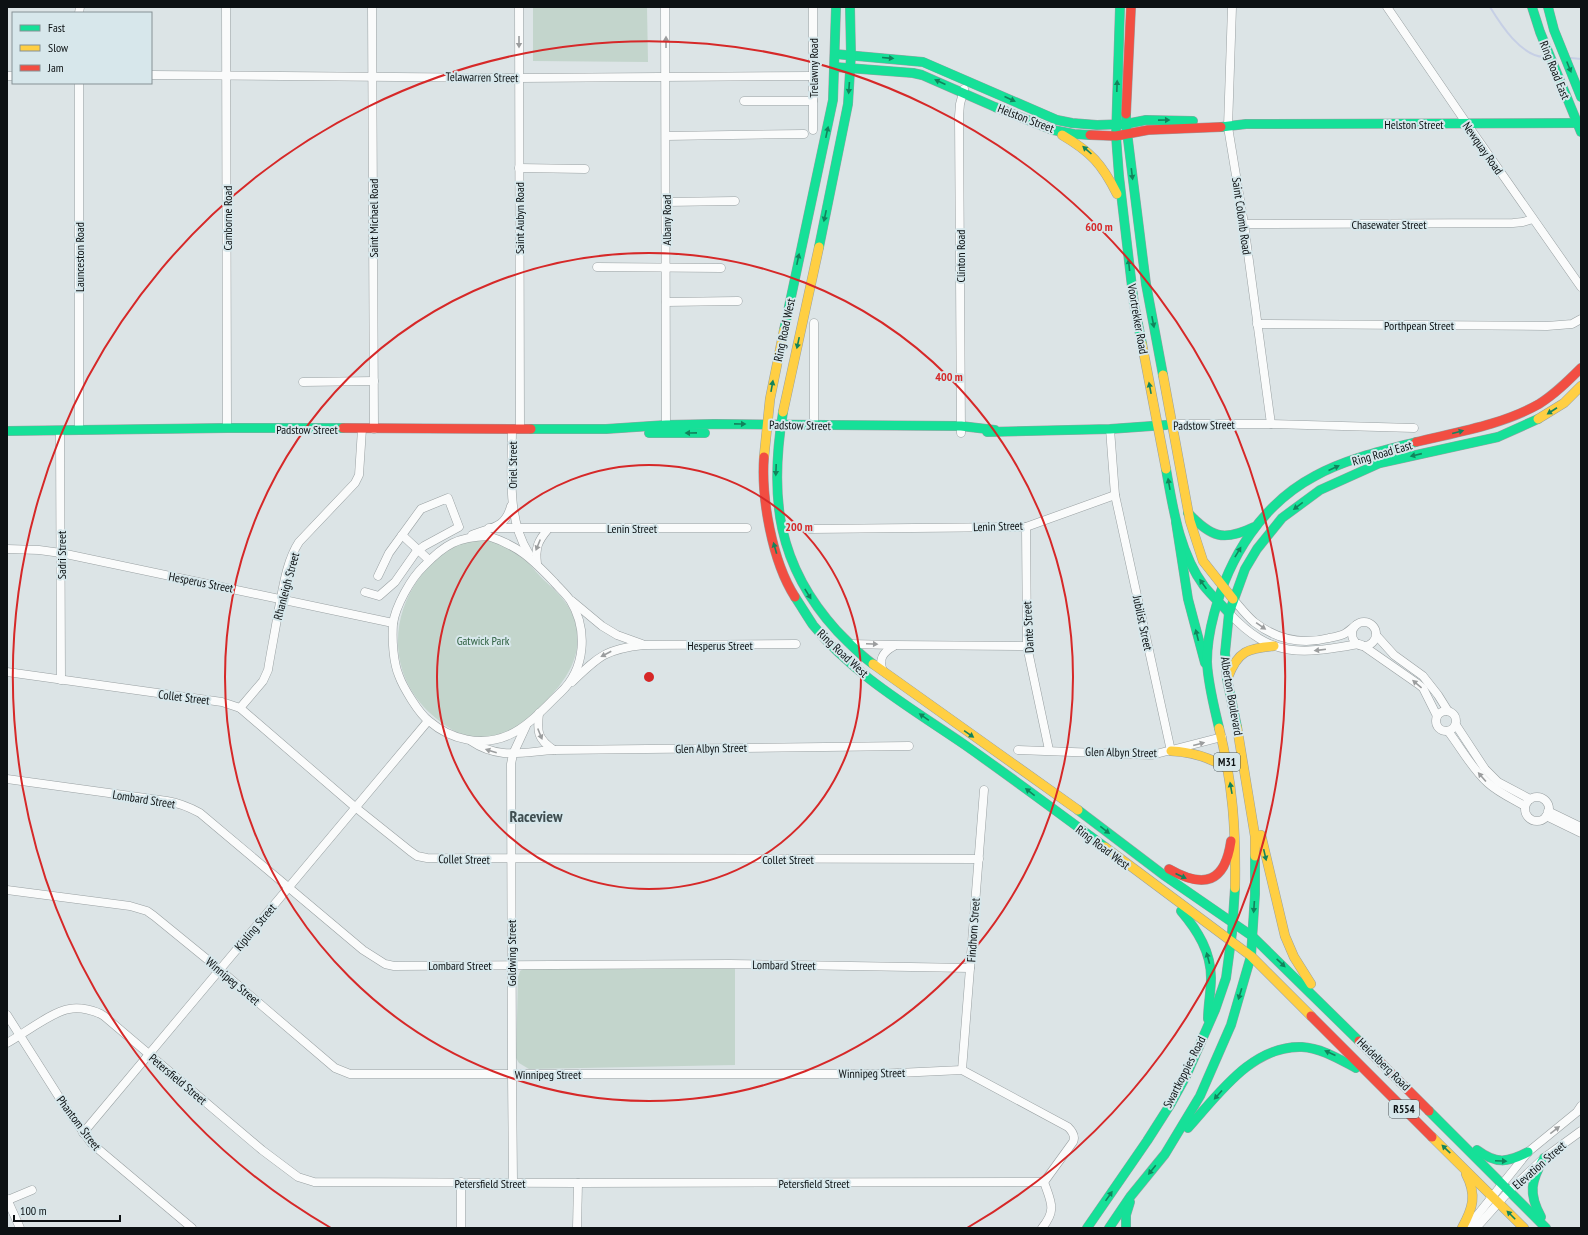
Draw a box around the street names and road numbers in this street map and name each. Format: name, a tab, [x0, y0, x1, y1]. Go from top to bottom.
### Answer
street label: Trelawny Road	[806, 38, 821, 98]
street label: Ring Road East	[1536, 39, 1574, 102]
street label: Telawarren Street	[445, 69, 519, 85]
street label: Helston Street	[996, 100, 1057, 136]
street label: Helston Street	[1384, 117, 1444, 132]
street label: Newquay Road	[1459, 119, 1507, 177]
street label: Saint Colomb Road	[1229, 176, 1255, 256]
street label: Saint Michael Road	[366, 178, 381, 258]
street label: Saint Aubyn Road	[512, 182, 527, 254]
street label: Camborne Road	[220, 186, 235, 250]
street label: Albany Road	[659, 195, 674, 245]
street label: Chasewater Street	[1351, 217, 1427, 232]
street label: Launceston Road	[72, 222, 87, 292]
street label: Clinton Road	[953, 230, 968, 282]
street label: Voortrekker Road	[1124, 282, 1152, 355]
street label: Ring Road West	[770, 296, 798, 363]
street label: Porthpean Street	[1384, 318, 1455, 333]
street label: Padstow Street	[769, 417, 832, 433]
street label: Padstow Street	[1173, 417, 1236, 433]
street label: Padstow Street	[276, 422, 339, 437]
street label: Ring Road East	[1350, 437, 1414, 469]
street label: Oriel Street	[505, 440, 520, 489]
street label: Lenin Street	[973, 518, 1024, 534]
street label: Lenin Street	[607, 521, 658, 536]
street label: Sadri Street	[54, 530, 69, 579]
street label: Rhanleigh Street	[270, 550, 302, 621]
street label: Hesperus Street	[167, 568, 235, 596]
street label: Jubilist Street	[1130, 593, 1156, 653]
street label: Dante Street	[1019, 600, 1037, 653]
street label: Ring Road West	[814, 626, 872, 681]
street label: Hesperus Street	[687, 638, 753, 653]
street label: Alberton Boulevard	[1218, 655, 1246, 737]
street label: Collet Street	[157, 686, 211, 708]
street label: Glen Albyn Street	[675, 740, 748, 756]
street label: Glen Albyn Street	[1085, 744, 1158, 760]
road number: M31	[1214, 753, 1240, 771]
street label: Lombard Street	[112, 787, 177, 811]
street label: Ring Road West	[1073, 822, 1134, 873]
street label: Collet Street	[438, 851, 491, 867]
street label: Collet Street	[762, 852, 814, 867]
street label: Findhorn Street	[963, 897, 983, 963]
street label: Kipling Street	[231, 900, 280, 954]
street label: Goldwing Street	[504, 919, 519, 986]
street label: Winnipeg Street	[203, 954, 264, 1009]
street label: Lombard Street	[752, 957, 816, 973]
street label: Lombard Street	[428, 958, 492, 973]
street label: Swartkoppies Road	[1159, 1034, 1209, 1110]
street label: Heidelberg Road	[1354, 1034, 1414, 1094]
street label: Petersfield Street	[146, 1050, 211, 1108]
street label: Winnipeg Street	[839, 1065, 906, 1081]
street label: Winnipeg Street	[515, 1067, 582, 1082]
street label: Phantom Street	[54, 1093, 105, 1154]
road number: R554	[1389, 1100, 1419, 1118]
street label: Elevation Street	[1509, 1137, 1569, 1192]
street label: Petersfield Street	[454, 1176, 526, 1191]
street label: Petersfield Street	[778, 1176, 850, 1191]

